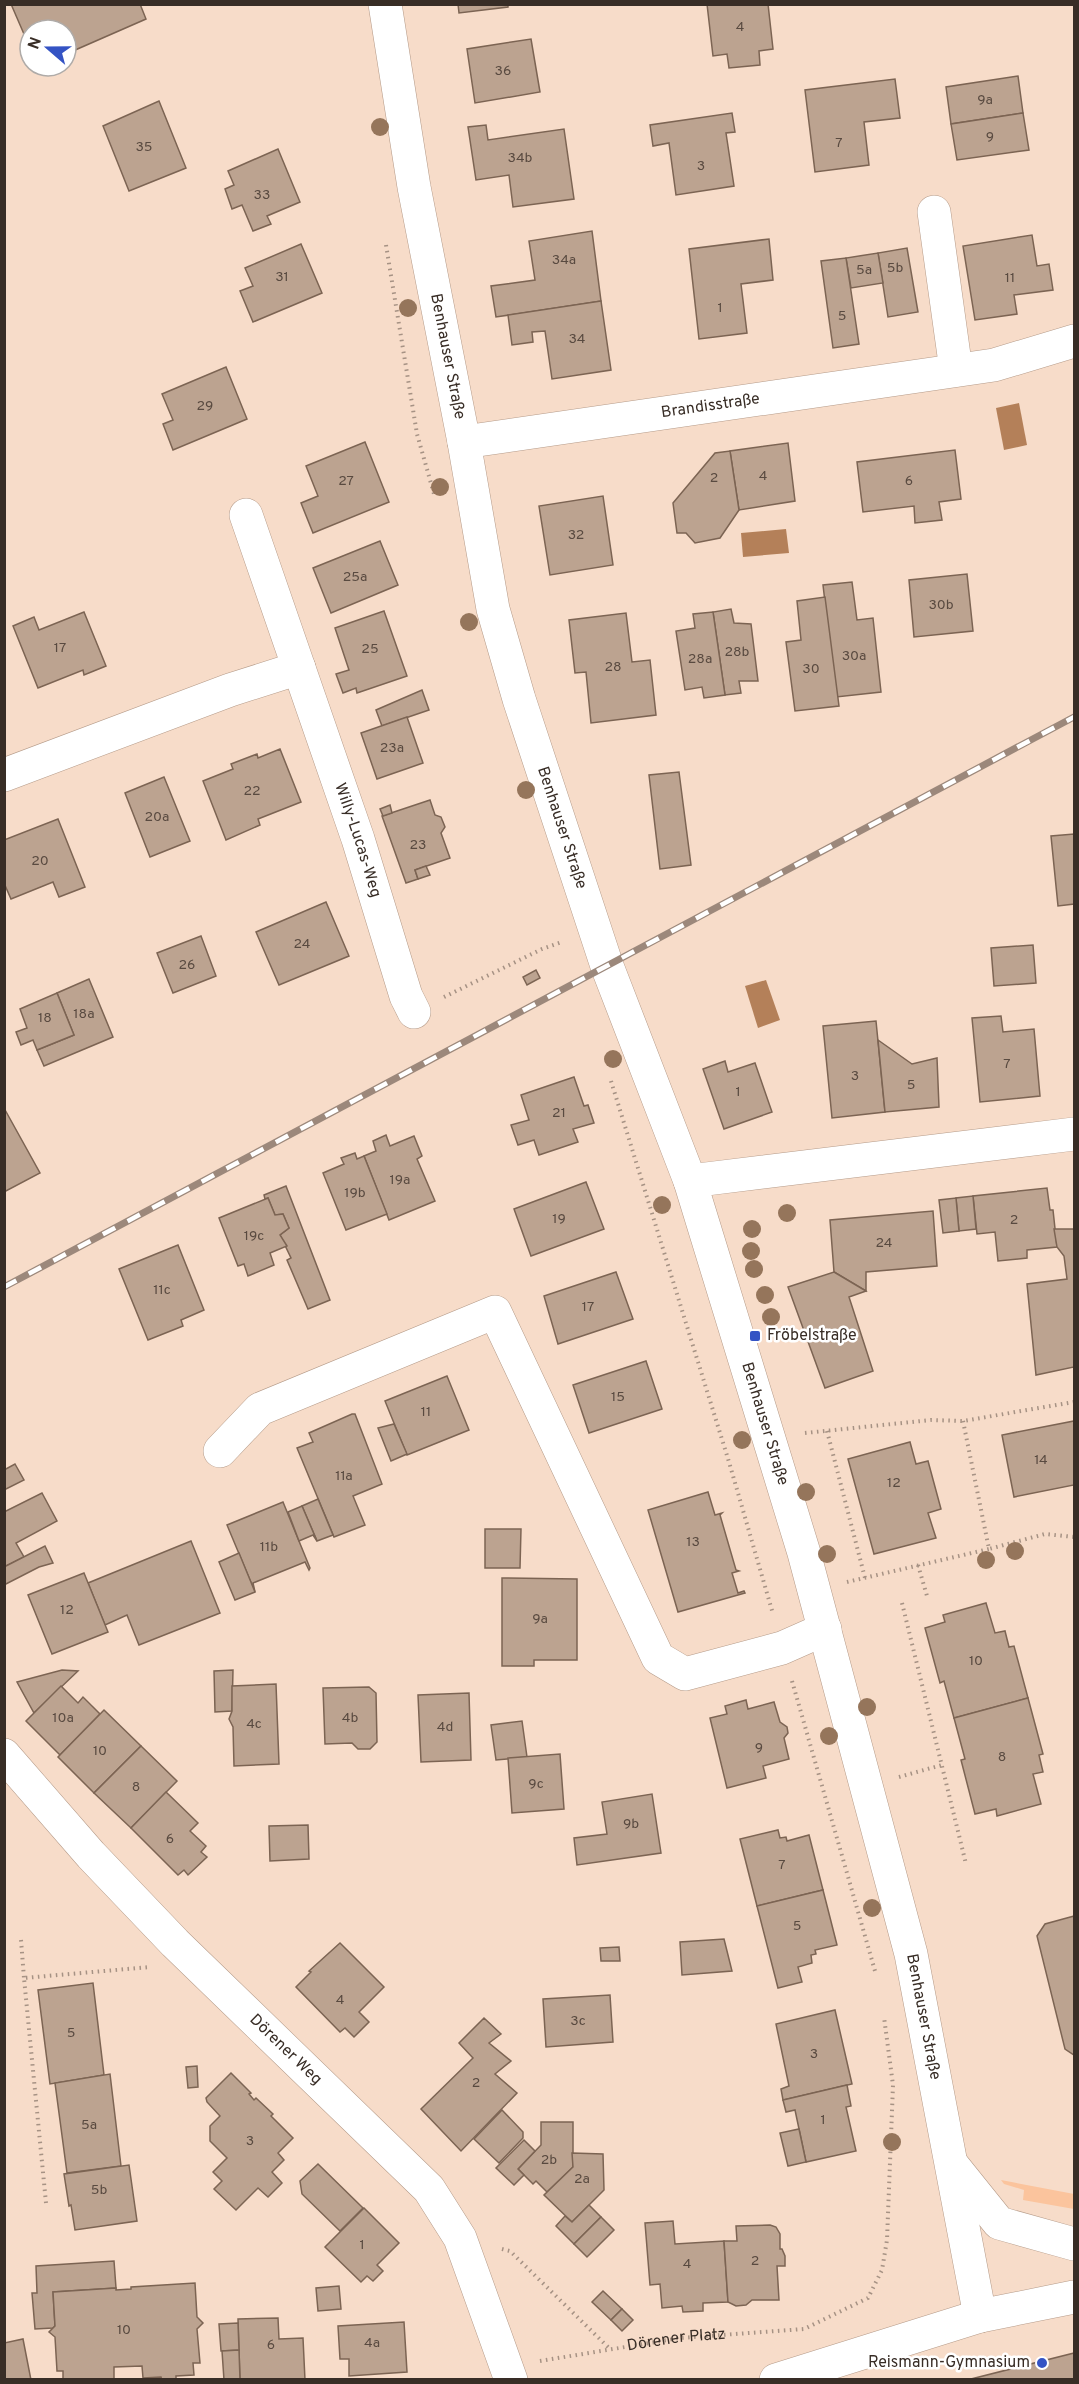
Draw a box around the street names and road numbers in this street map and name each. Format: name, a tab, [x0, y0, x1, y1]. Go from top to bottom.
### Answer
street label: Benhauser Straße	[425, 292, 469, 421]
street label: Brandisstraße	[660, 389, 761, 423]
street label: Benhauser Straße	[532, 764, 591, 892]
street label: Willy-Lucas-Weg	[329, 780, 385, 900]
street label: Benhauser Straße	[736, 1360, 793, 1488]
street label: Benhauser Straße	[901, 1952, 945, 2081]
street label: Dörener Weg	[245, 2010, 326, 2090]
street label: Dörener Platz	[626, 2325, 726, 2357]

